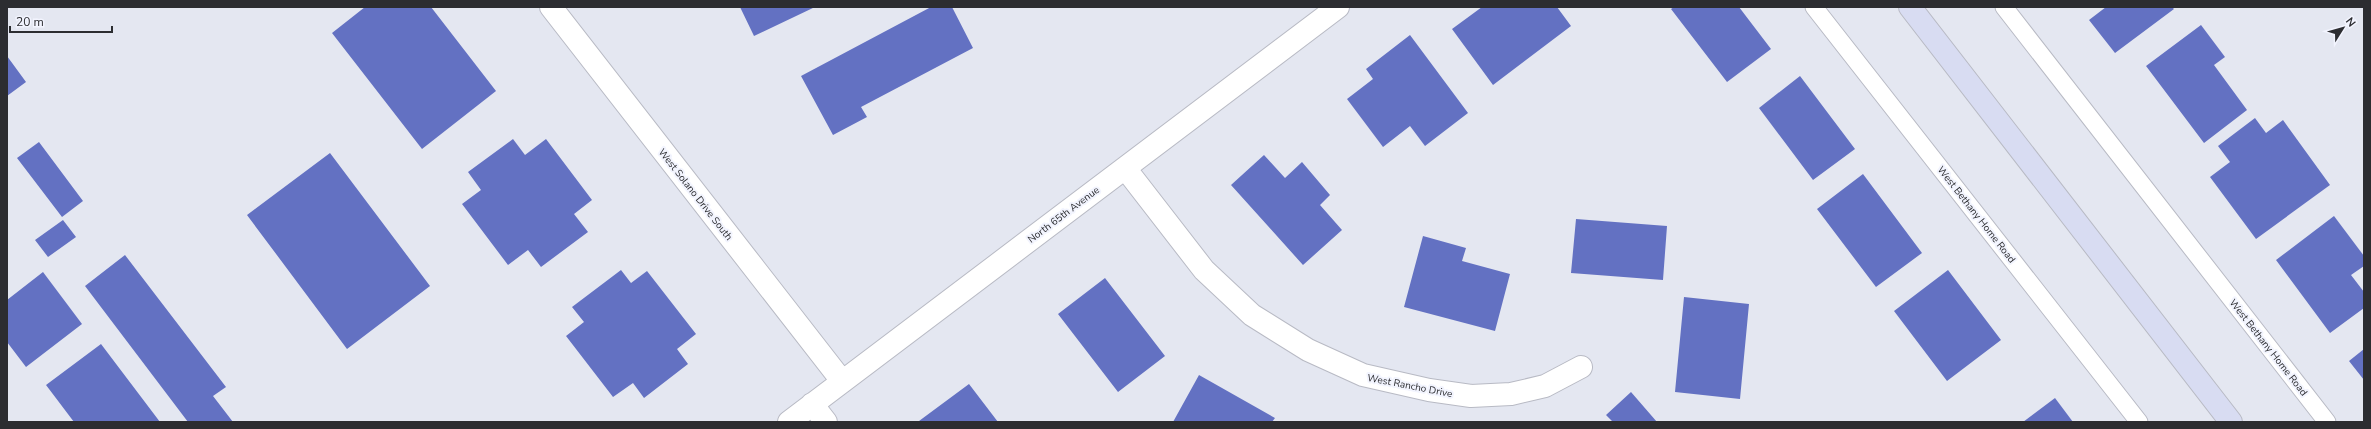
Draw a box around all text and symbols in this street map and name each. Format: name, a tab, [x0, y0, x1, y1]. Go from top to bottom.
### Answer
scale bar	[10, 8, 112, 34]
north arrow	[2323, 8, 2363, 48]
text: 20 m	[16, 14, 44, 30]
text: N	[2342, 14, 2359, 30]
street label: West Solano Drive South	[655, 146, 736, 244]
street label: West Bethany Home Road	[1934, 163, 2019, 266]
street label: North 65th Avenue	[1025, 183, 1102, 246]
street label: West Bethany Home Road	[2226, 296, 2311, 399]
street label: West Rancho Drive	[1366, 371, 1454, 401]

